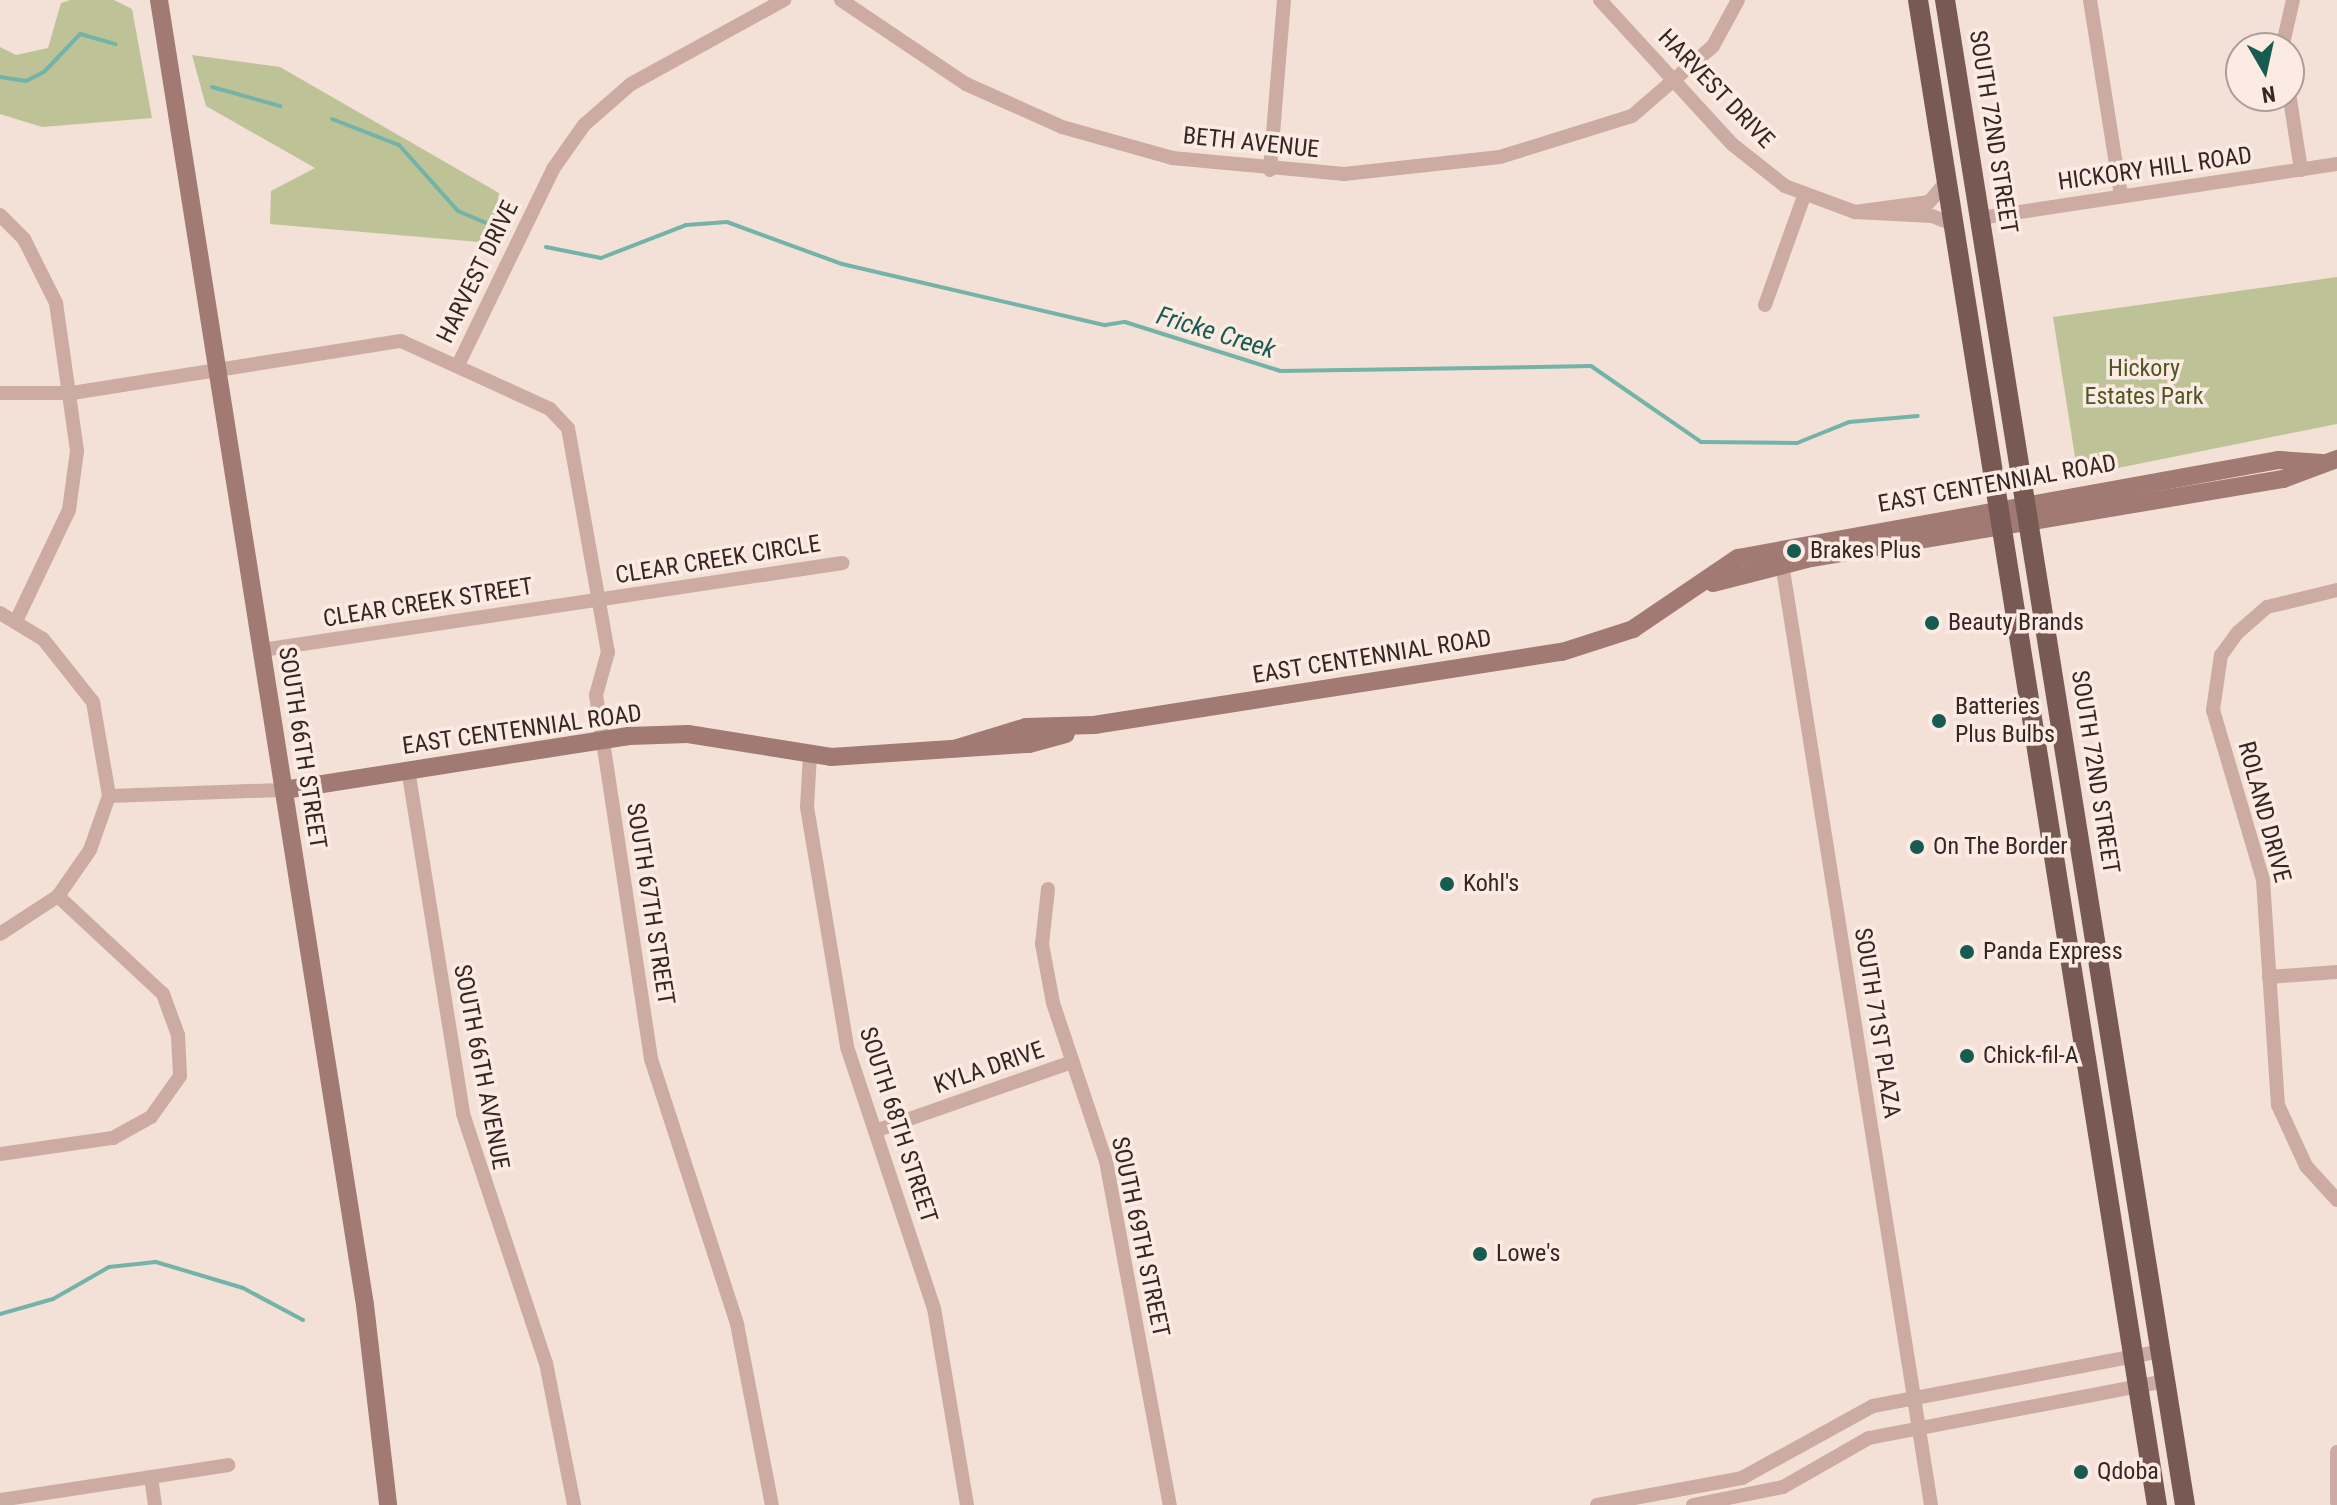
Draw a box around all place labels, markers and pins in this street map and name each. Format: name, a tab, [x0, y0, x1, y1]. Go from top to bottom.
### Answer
place label: Brakes Plus	[1810, 537, 1921, 565]
marker: Brakes Plus	[1785, 542, 1803, 560]
place label: Beauty Brands	[1948, 609, 2084, 637]
marker: Beauty Brands	[1923, 614, 1941, 632]
place label: Batteries Plus Bulbs	[1955, 693, 2055, 749]
marker: Batteries Plus Bulbs	[1930, 712, 1948, 730]
place label: On The Border	[1933, 833, 2068, 861]
marker: On The Border	[1908, 838, 1926, 856]
place label: Kohl's	[1463, 870, 1519, 898]
marker: Kohl's	[1438, 875, 1456, 893]
place label: Panda Express	[1983, 938, 2123, 966]
marker: Panda Express	[1958, 943, 1976, 961]
place label: Chick-fil-A	[1983, 1042, 2079, 1070]
marker: Chick-fil-A	[1958, 1047, 1976, 1065]
place label: Lowe's	[1496, 1240, 1560, 1268]
marker: Lowe's	[1471, 1245, 1489, 1263]
place label: Qdoba	[2097, 1458, 2159, 1486]
marker: Qdoba	[2072, 1463, 2090, 1481]

